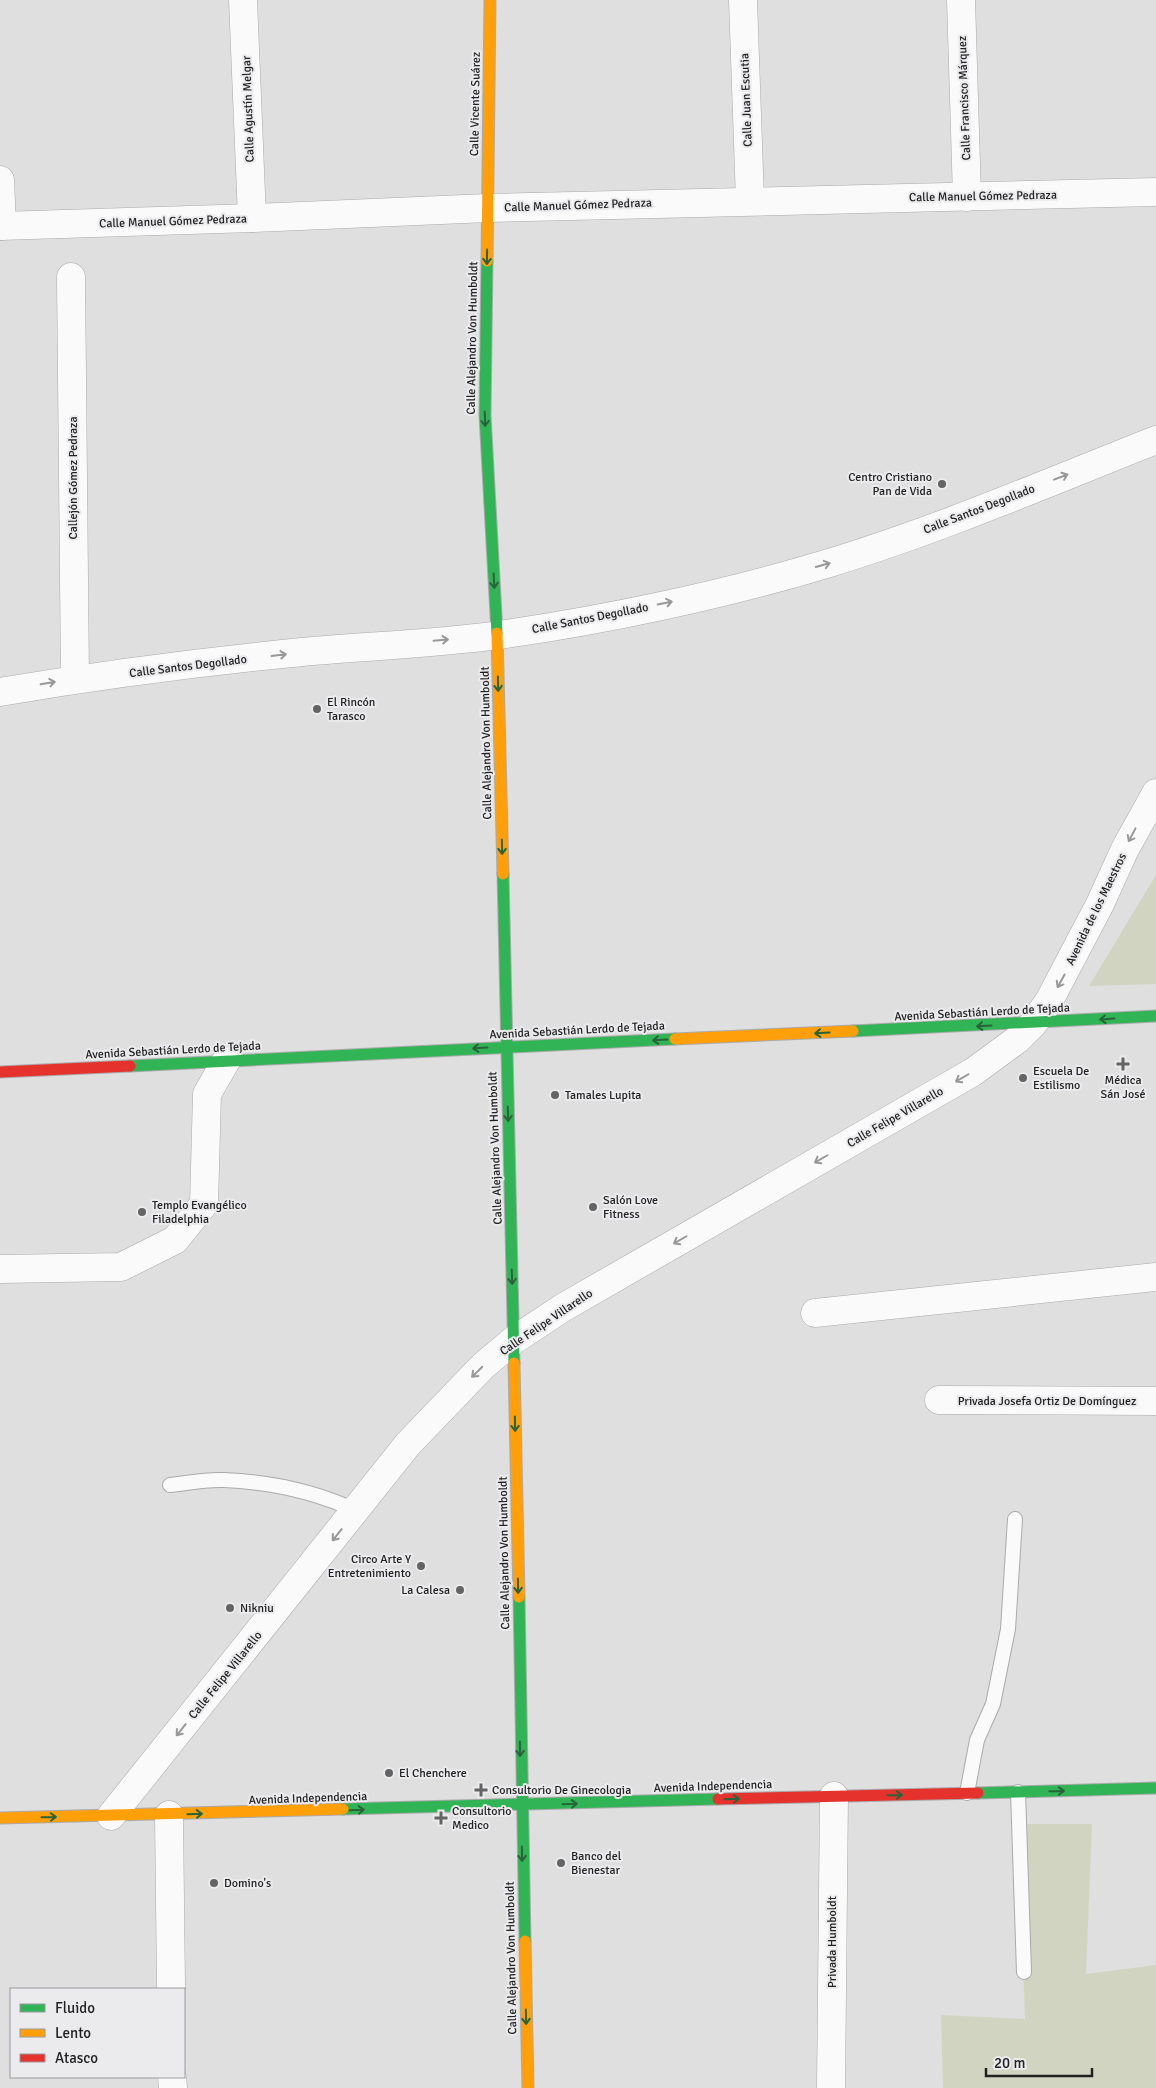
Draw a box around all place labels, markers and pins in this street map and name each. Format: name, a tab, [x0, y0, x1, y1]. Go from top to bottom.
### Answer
place label: Centro Cristiano Pan de Vida	[848, 470, 932, 499]
marker: Centro Cristiano Pan de Vida	[936, 478, 948, 490]
place label: El Rincón Tarasco	[327, 695, 375, 724]
marker: El Rincón Tarasco	[311, 703, 323, 715]
marker: Médica Sán José	[1116, 1057, 1130, 1071]
place label: Escuela De Estilismo	[1033, 1064, 1089, 1093]
marker: Escuela De Estilismo	[1017, 1072, 1029, 1084]
place label: Médica Sán José	[1101, 1073, 1145, 1102]
place label: Tamales Lupita	[565, 1088, 641, 1103]
marker: Tamales Lupita	[549, 1089, 561, 1101]
place label: Salón Love Fitness	[603, 1193, 658, 1222]
place label: Templo Evangélico Filadelphia	[152, 1198, 247, 1227]
marker: Salón Love Fitness	[587, 1201, 599, 1213]
marker: Templo Evangélico Filadelphia	[136, 1206, 148, 1218]
place label: Circo Arte Y Entretenimiento	[328, 1552, 411, 1581]
marker: Circo Arte Y Entretenimiento	[415, 1560, 427, 1572]
place label: La Calesa	[401, 1583, 450, 1598]
marker: La Calesa	[454, 1584, 466, 1596]
place label: Nikniu	[240, 1601, 274, 1616]
marker: Nikniu	[224, 1602, 236, 1614]
place label: El Chenchere	[399, 1766, 467, 1781]
marker: El Chenchere	[383, 1767, 395, 1779]
marker: Consultorio De Ginecologia	[474, 1783, 488, 1797]
place label: Consultorio De Ginecologia	[492, 1783, 631, 1798]
place label: Consultorio Medico	[452, 1804, 512, 1833]
marker: Consultorio Medico	[434, 1811, 448, 1825]
place label: Banco del Bienestar	[571, 1849, 622, 1878]
marker: Banco del Bienestar	[555, 1857, 567, 1869]
place label: Domino's	[224, 1876, 271, 1891]
marker: Domino's	[208, 1877, 220, 1889]

